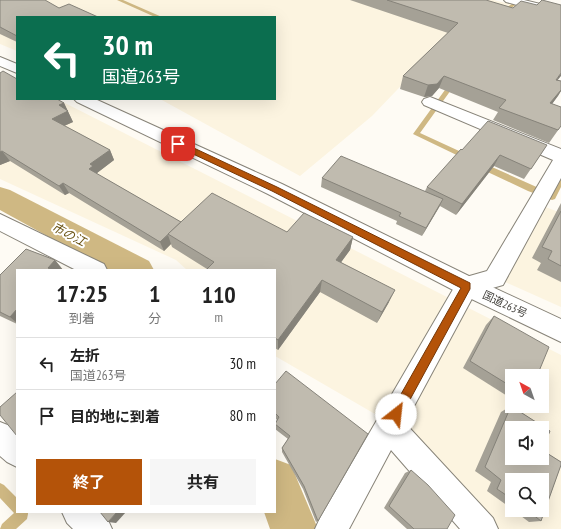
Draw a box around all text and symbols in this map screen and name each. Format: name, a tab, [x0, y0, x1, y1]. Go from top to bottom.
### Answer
text: 30 m	[102, 26, 153, 63]
icon: left	[36, 32, 88, 84]
text: 国道263号	[102, 65, 180, 88]
pin	[161, 127, 195, 161]
icon: arrive	[167, 133, 189, 155]
water label: 市の江	[50, 219, 90, 250]
text: 17:25	[56, 278, 108, 309]
text: 1	[149, 278, 160, 309]
text: 110	[201, 279, 236, 310]
street label: 国道263号	[480, 288, 530, 320]
text: m	[214, 309, 223, 326]
text: 到着	[69, 310, 95, 327]
text: 分	[148, 310, 161, 327]
text: 左折	[70, 346, 100, 365]
icon: left	[36, 353, 58, 375]
text: 30 m	[230, 354, 256, 373]
text: 国道263号	[70, 367, 127, 384]
north arrow	[505, 369, 549, 413]
map controls	[505, 369, 549, 517]
position arrow	[375, 393, 417, 435]
icon: arrive	[36, 405, 58, 427]
text: 80 m	[230, 406, 256, 425]
text: 目的地に到着	[70, 407, 160, 426]
button: sound	[505, 421, 549, 465]
button: 終了	[36, 459, 142, 505]
button: 共有	[150, 459, 256, 505]
button: search	[505, 473, 549, 517]

